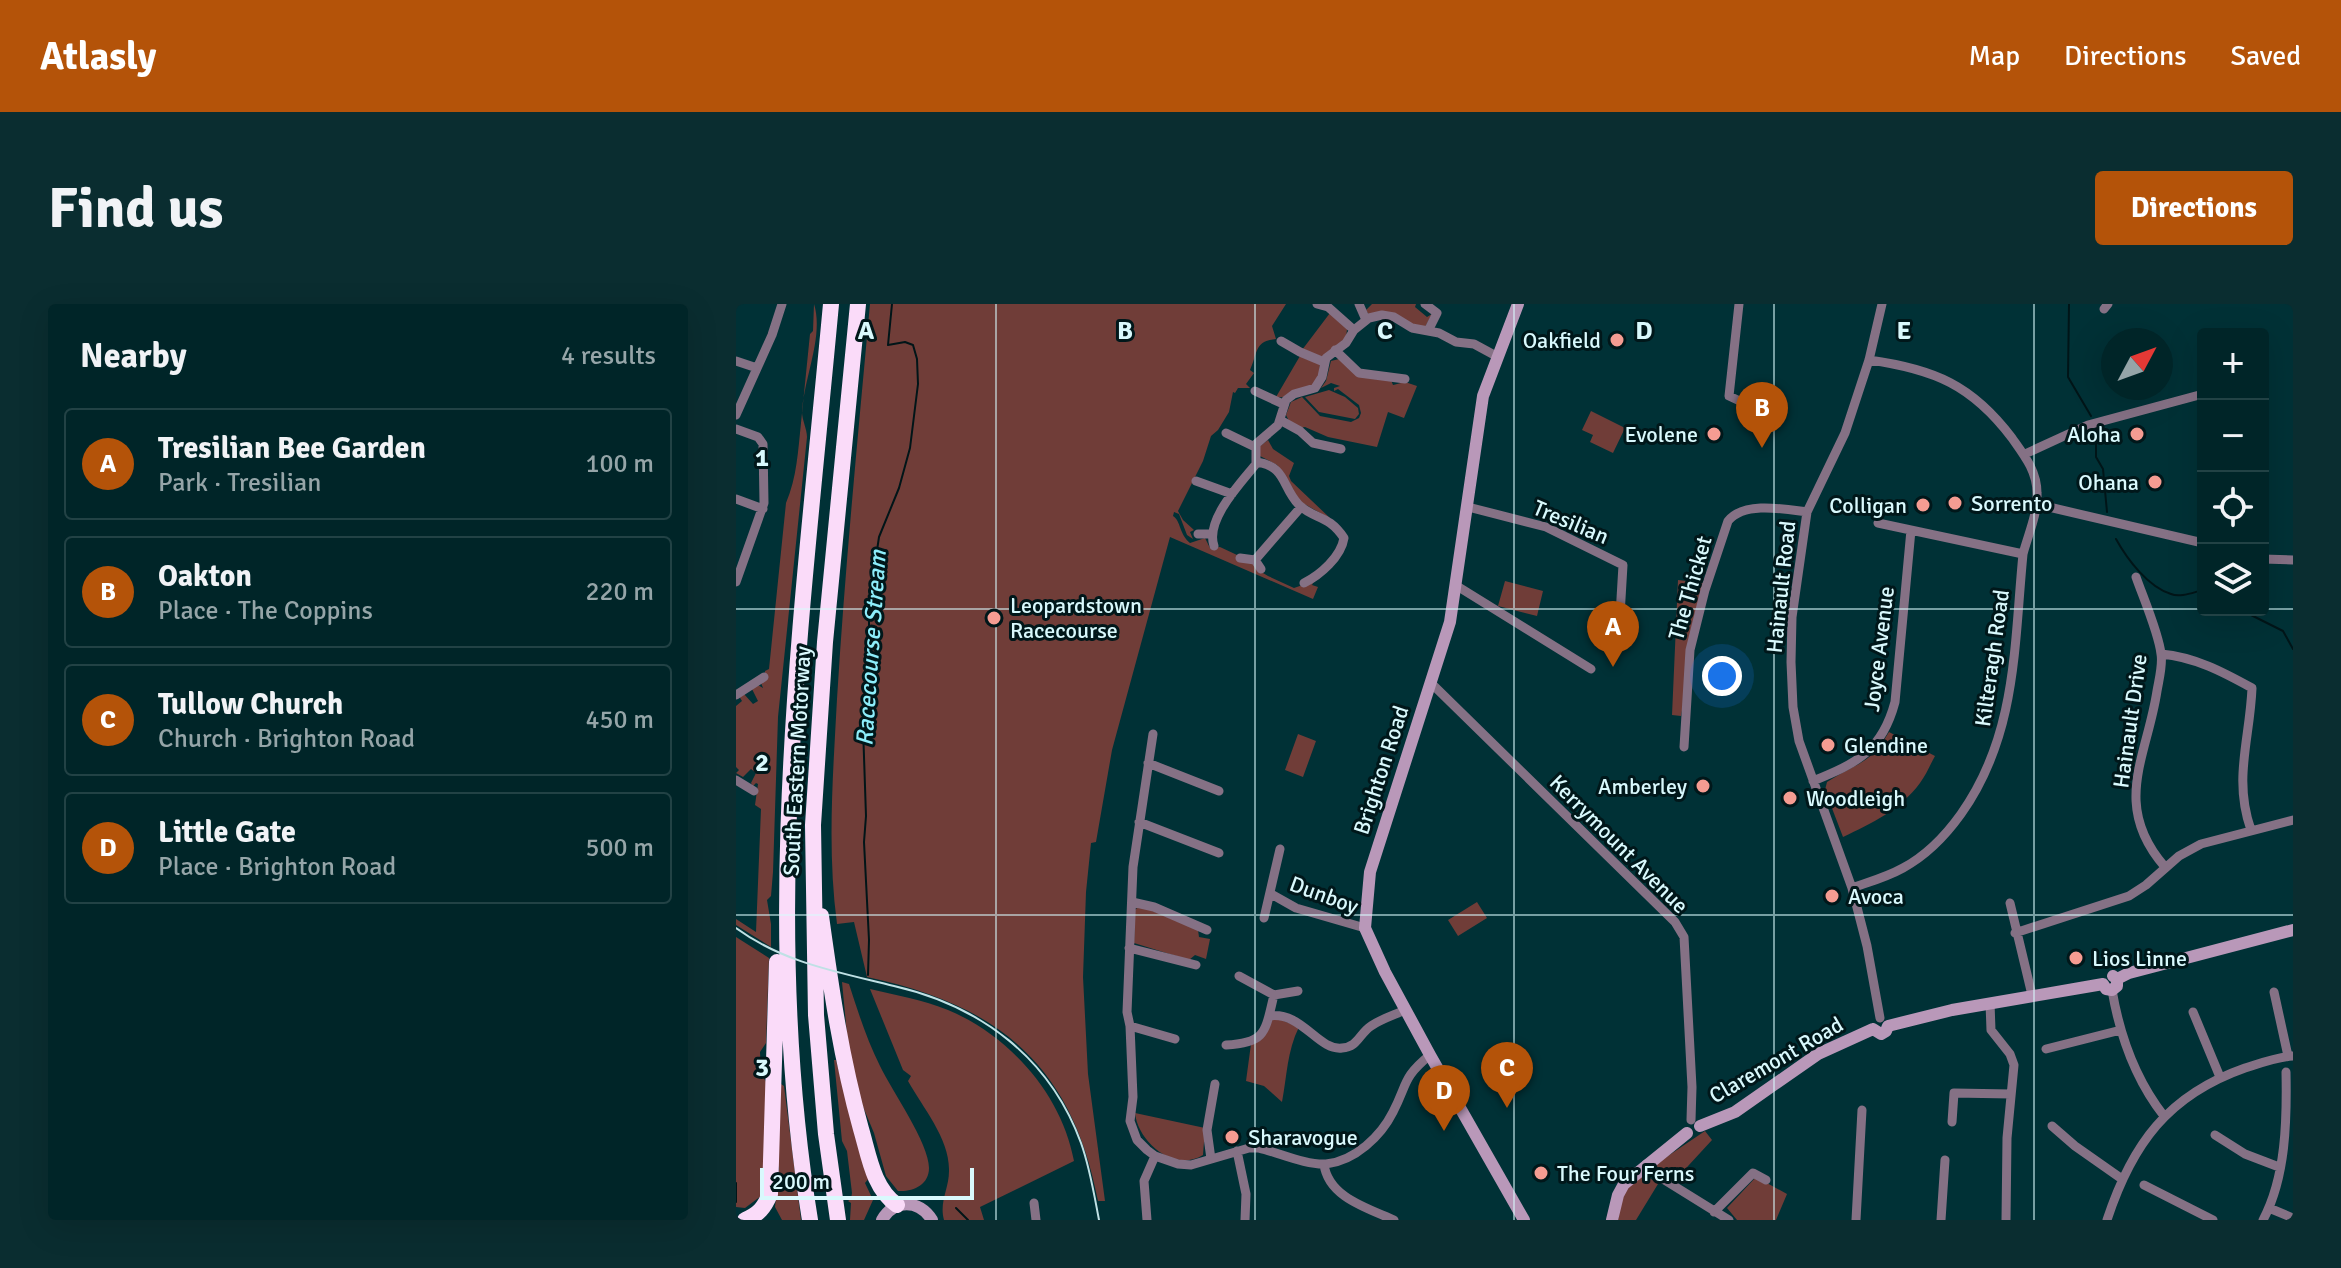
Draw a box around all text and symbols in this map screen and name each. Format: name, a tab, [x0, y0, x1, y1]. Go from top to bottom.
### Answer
text: Atlasly	[40, 33, 156, 80]
text: Map	[1968, 39, 2020, 73]
text: Directions	[2064, 39, 2186, 73]
text: Saved	[2230, 39, 2301, 73]
button: Directions	[2095, 171, 2293, 245]
text: Find us	[48, 174, 223, 243]
text: A	[858, 315, 875, 347]
text: B	[1117, 315, 1133, 347]
text: C	[1377, 315, 1393, 347]
text: D	[1635, 315, 1653, 347]
text: E	[1897, 315, 1911, 347]
place label: Oakfield	[1523, 327, 1601, 354]
north arrow	[2101, 328, 2173, 400]
map controls	[2197, 328, 2269, 616]
button: +	[2197, 328, 2269, 400]
marker: Oakfield	[1608, 331, 1626, 349]
text: Nearby	[80, 335, 187, 377]
text: 4 results	[561, 340, 656, 372]
pin: B	[1736, 382, 1788, 448]
button: −	[2197, 400, 2269, 472]
place label: Evolene	[1624, 421, 1698, 448]
place label: Aloha	[2067, 421, 2121, 448]
marker: Evolene	[1705, 425, 1723, 443]
marker: Aloha	[2128, 425, 2146, 443]
text: Tresilian Bee Garden	[158, 430, 426, 467]
text: 1	[755, 442, 769, 474]
text: A	[100, 448, 116, 480]
text: 100 m	[585, 448, 654, 480]
text: Park · Tresilian	[158, 467, 321, 499]
place label: Ohana	[2078, 469, 2139, 496]
button: locate	[2197, 472, 2269, 544]
marker: Ohana	[2146, 473, 2164, 491]
place label: Sorrento	[1971, 490, 2052, 517]
place label: Colligan	[1829, 492, 1907, 519]
street label: Tresilian	[1529, 494, 1613, 550]
marker: Sorrento	[1946, 494, 1964, 512]
marker: Colligan	[1914, 496, 1932, 514]
street label: Hainault Road	[1761, 519, 1801, 655]
street label: The Thicket	[1662, 533, 1718, 643]
button: layers	[2197, 544, 2269, 616]
water label: Racecourse Stream	[849, 548, 893, 747]
text: Oakton	[158, 558, 252, 595]
text: B	[100, 576, 116, 608]
text: 220 m	[585, 576, 654, 608]
street label: Joyce Avenue	[1858, 585, 1900, 713]
street label: Kilteragh Road	[1969, 588, 2015, 728]
place label: Leopardstown Racecourse	[1010, 592, 1142, 644]
text: Place · The Coppins	[158, 595, 373, 627]
pin: A	[1587, 601, 1639, 667]
marker: Leopardstown Racecourse	[985, 609, 1003, 627]
street label: South Eastern Motorway	[777, 645, 817, 877]
street label: Hainault Drive	[2107, 652, 2153, 790]
your location	[1702, 656, 1742, 696]
text: Tullow Church	[158, 686, 343, 723]
street label: Brighton Road	[1347, 702, 1415, 838]
text: C	[100, 704, 116, 736]
text: 450 m	[585, 704, 654, 736]
text: Church · Brighton Road	[158, 723, 415, 755]
place label: Glendine	[1844, 732, 1928, 759]
marker: Glendine	[1819, 736, 1837, 754]
text: 2	[755, 747, 769, 779]
street label: Kerrymount Avenue	[1544, 769, 1694, 919]
place label: Amberley	[1598, 773, 1688, 800]
marker: Amberley	[1694, 777, 1712, 795]
place label: Woodleigh	[1806, 785, 1905, 812]
marker: Woodleigh	[1781, 789, 1799, 807]
text: Little Gate	[158, 814, 296, 851]
text: D	[99, 832, 117, 864]
text: 500 m	[585, 832, 654, 864]
text: Place · Brighton Road	[158, 851, 396, 883]
street label: Dunboy	[1286, 870, 1363, 920]
place label: Avoca	[1848, 883, 1904, 910]
marker: Avoca	[1823, 887, 1841, 905]
place label: Lios Linne	[2092, 945, 2187, 972]
marker: Lios Linne	[2067, 949, 2085, 967]
street label: Claremont Road	[1704, 1011, 1848, 1109]
pin: C	[1481, 1042, 1533, 1108]
text: 3	[755, 1052, 769, 1084]
pin: D	[1418, 1065, 1470, 1131]
place label: Sharavogue	[1248, 1124, 1358, 1151]
marker: Sharavogue	[1223, 1128, 1241, 1146]
place label: The Four Ferns	[1557, 1160, 1695, 1187]
scale bar	[760, 1164, 974, 1200]
marker: The Four Ferns	[1532, 1164, 1550, 1182]
text: 200 m	[772, 1168, 830, 1195]

